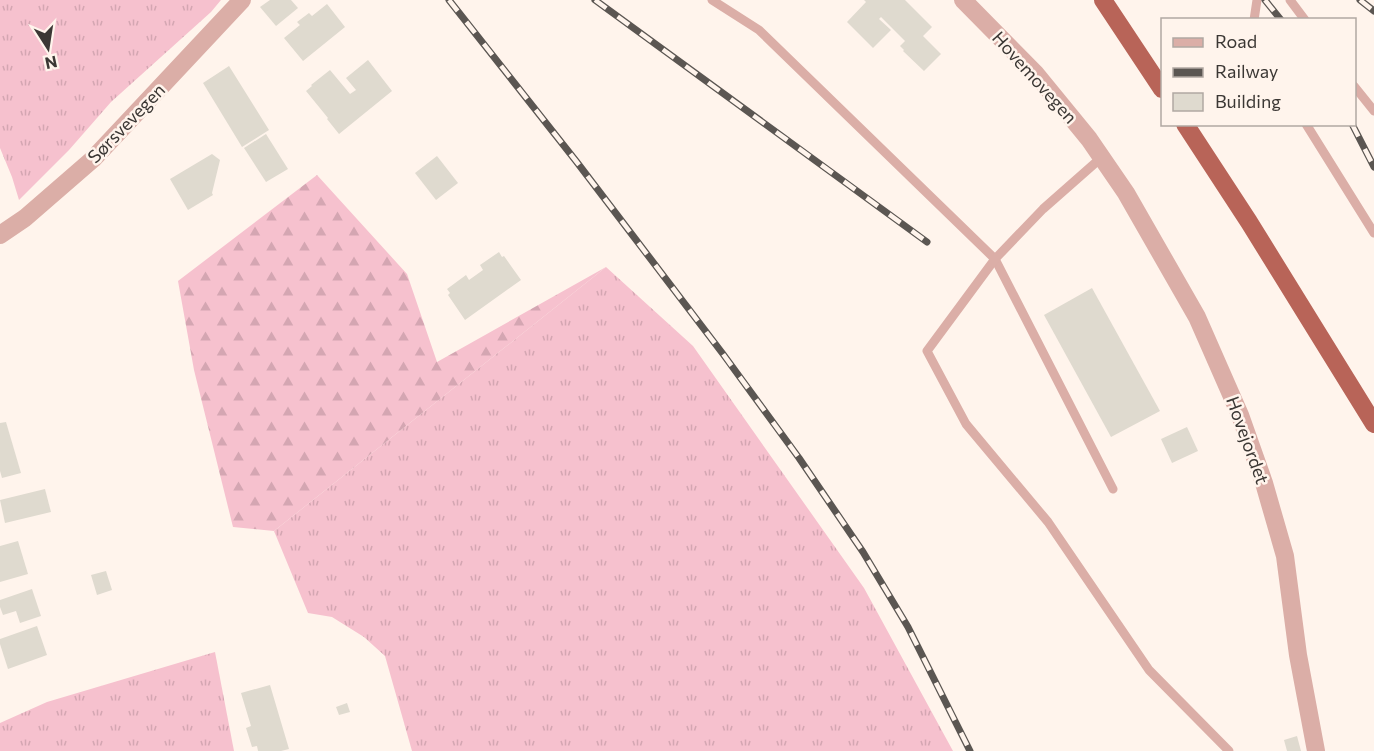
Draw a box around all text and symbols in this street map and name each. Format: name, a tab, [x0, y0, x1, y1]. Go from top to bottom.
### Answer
north arrow	[18, 18, 78, 78]
legend	[1161, 18, 1356, 126]
street label: Hovemovegen	[988, 26, 1082, 128]
text: Road	[1215, 30, 1257, 52]
text: N	[43, 53, 59, 74]
text: Railway	[1215, 60, 1278, 82]
street label: Sørsvevegen	[83, 79, 169, 167]
text: Building	[1215, 90, 1281, 112]
street label: Hovejordet	[1222, 393, 1274, 487]

